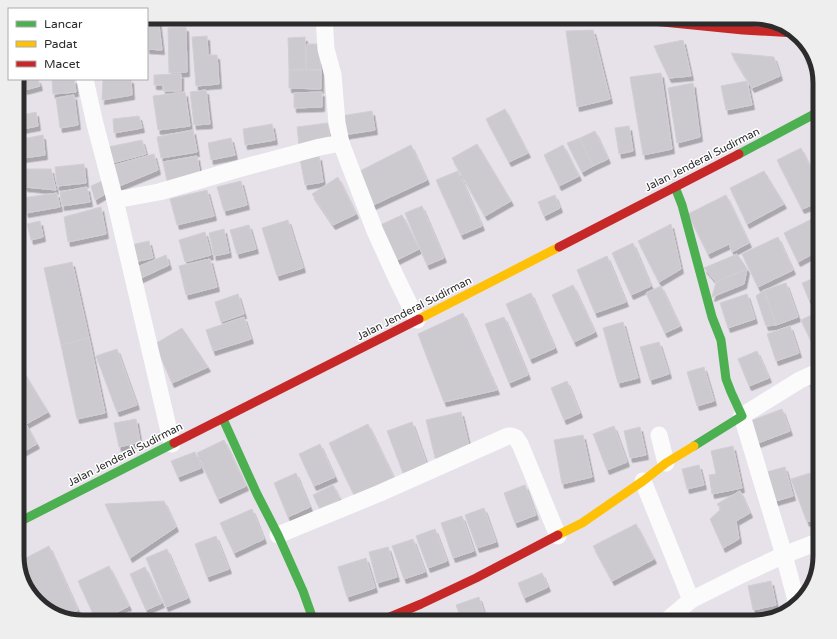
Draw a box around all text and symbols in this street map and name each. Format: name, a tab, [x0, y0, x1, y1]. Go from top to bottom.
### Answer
legend	[8, 8, 148, 80]
text: Lancar	[44, 17, 83, 31]
text: Padat	[44, 37, 78, 51]
text: Macet	[44, 57, 80, 71]
street label: Jalan Jenderal Sudirman	[643, 125, 762, 194]
street label: Jalan Jenderal Sudirman	[355, 274, 474, 343]
street label: Jalan Jenderal Sudirman	[66, 420, 185, 489]

